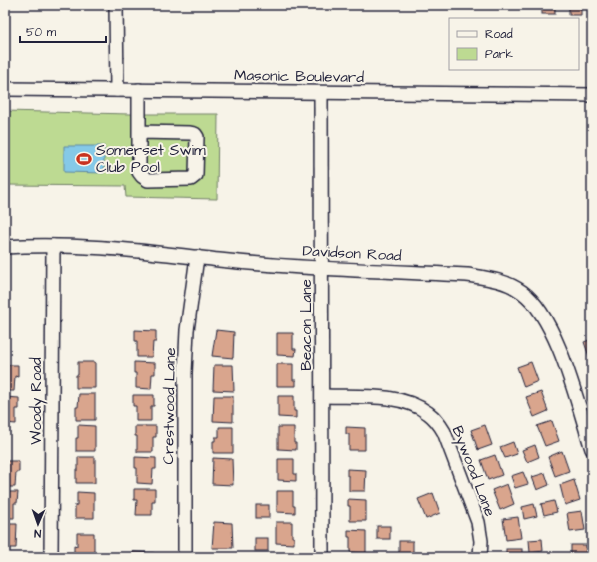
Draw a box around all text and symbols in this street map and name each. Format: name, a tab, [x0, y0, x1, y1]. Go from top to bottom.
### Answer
scale bar	[20, 18, 106, 44]
legend	[449, 18, 579, 70]
text: 50 m	[26, 24, 57, 41]
text: Road	[485, 26, 513, 43]
text: Park	[485, 46, 513, 63]
street label: Masonic Boulevard	[234, 65, 364, 88]
place label: Somerset Swim Club Pool	[96, 140, 206, 178]
sports icon: Somerset Swim Club Pool	[75, 150, 93, 168]
street label: Davidson Road	[302, 240, 402, 267]
street label: Beacon Lane	[296, 279, 317, 371]
street label: Crestwood Lane	[158, 347, 181, 465]
street label: Woody Road	[26, 357, 48, 445]
street label: Bywood Lane	[446, 423, 500, 520]
north arrow	[18, 504, 58, 544]
text: N	[34, 526, 41, 541]

